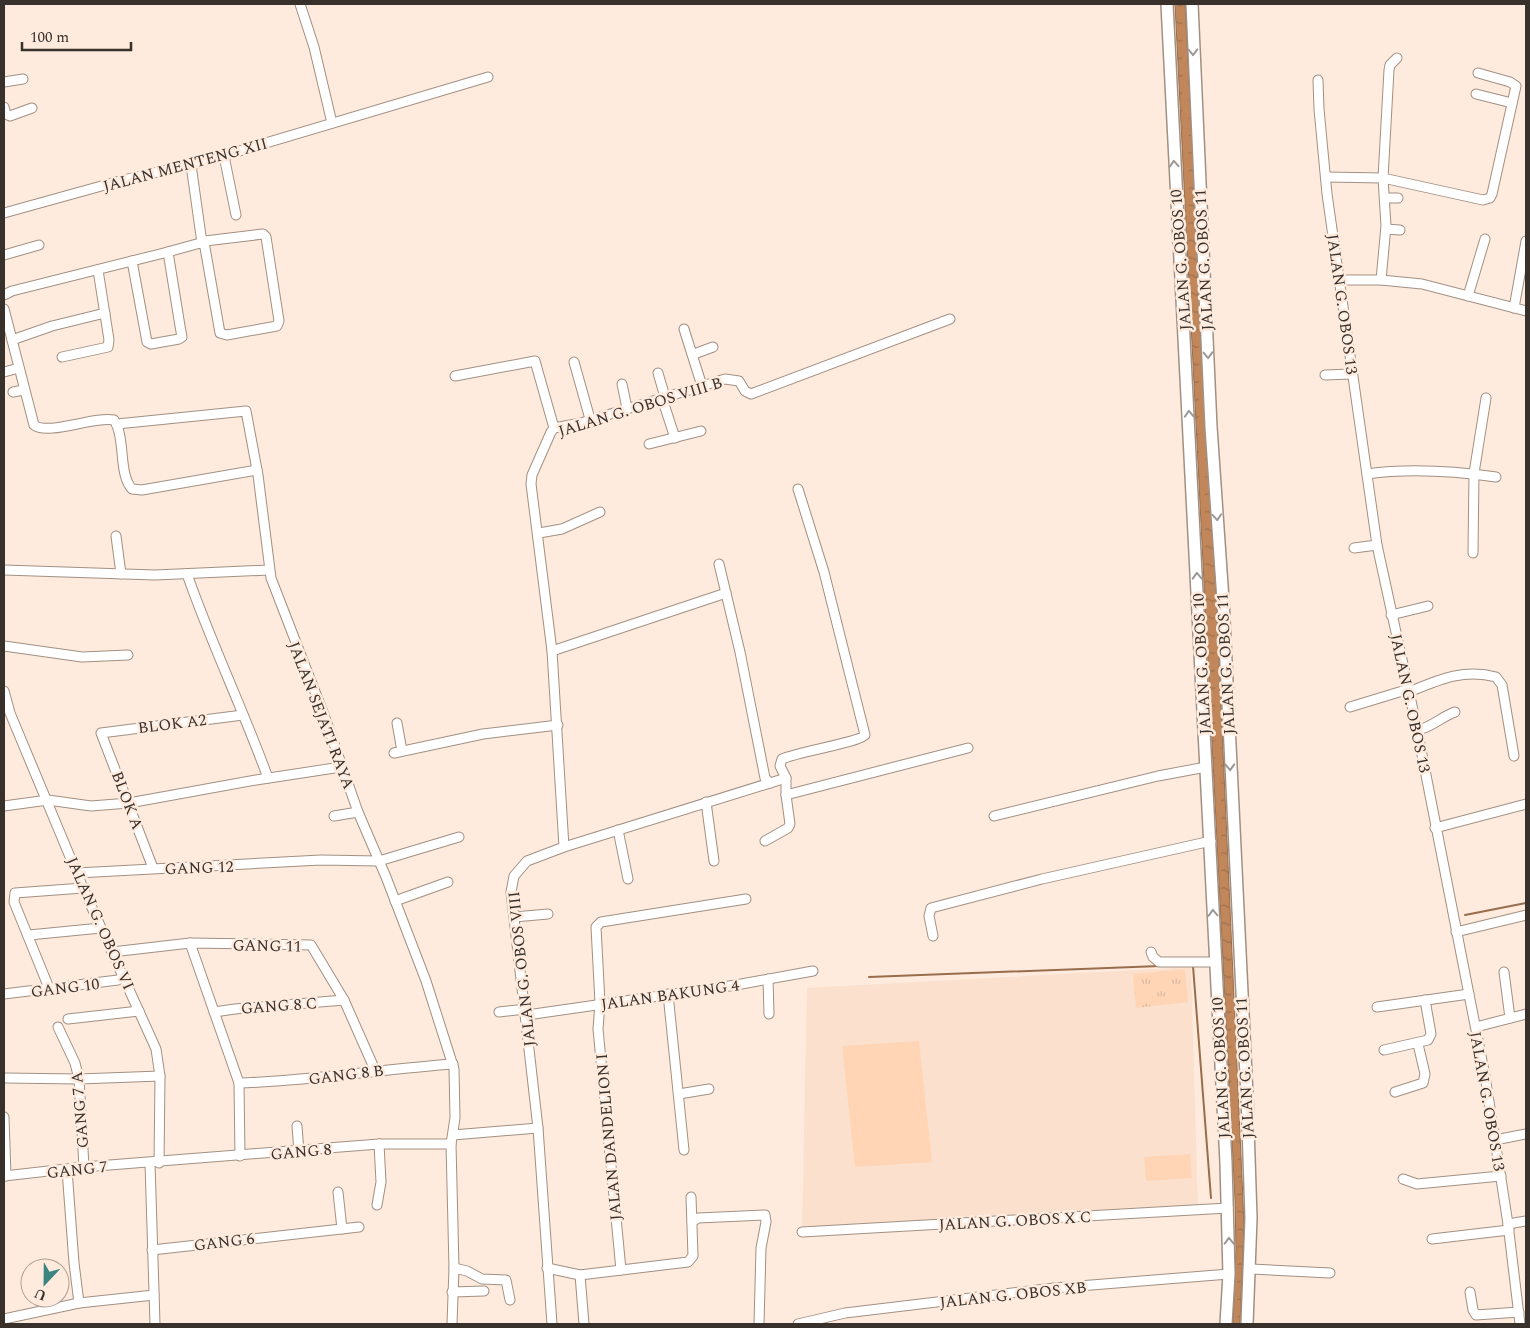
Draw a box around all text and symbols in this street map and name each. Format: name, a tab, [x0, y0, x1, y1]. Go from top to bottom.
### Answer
scale bar	[22, 20, 131, 52]
text: 100 m	[30, 26, 69, 49]
one-way arrow	[1188, 49, 1199, 57]
street label: JALAN MENTENG XII	[100, 131, 270, 198]
one-way arrow	[1169, 160, 1180, 168]
street label: JALAN G. OBOS 10	[1164, 189, 1198, 331]
street label: JALAN G. OBOS 11	[1188, 189, 1220, 331]
street label: JALAN G. OBOS 13	[1320, 233, 1364, 376]
one-way arrow	[1203, 351, 1213, 359]
street label: JALAN G. OBOS VIII B	[555, 371, 725, 443]
one-way arrow	[1183, 409, 1194, 417]
one-way arrow	[1211, 513, 1222, 521]
one-way arrow	[1192, 572, 1202, 580]
street label: JALAN G. OBOS 10	[1186, 593, 1218, 735]
street label: JALAN G. OBOS 11	[1210, 593, 1242, 735]
street label: JALAN G. OBOS 13	[1384, 632, 1436, 775]
street label: JALAN SEJATI RAYA	[282, 638, 360, 793]
street label: BLOK A2	[136, 708, 208, 740]
one-way arrow	[1224, 763, 1235, 771]
street label: BLOK A	[105, 768, 149, 833]
street label: JALAN G. OBOS VI	[60, 853, 140, 994]
street label: GANG 12	[164, 855, 234, 881]
street label: JALAN G. OBOS VIII	[502, 890, 542, 1048]
one-way arrow	[1208, 909, 1218, 916]
street label: GANG 11	[232, 933, 302, 959]
street label: GANG 10	[29, 972, 101, 1004]
street label: JALAN BAKUNG 4	[599, 973, 741, 1017]
street label: GANG 8 C	[240, 991, 318, 1021]
street label: JALAN G. OBOS 10	[1205, 997, 1237, 1139]
street label: JALAN G. OBOS 11	[1229, 997, 1261, 1139]
street label: JALAN G. OBOS 13	[1463, 1030, 1511, 1173]
street label: JALAN DANDELION I	[590, 1052, 628, 1221]
street label: GANG 8 B	[307, 1058, 385, 1092]
street label: GANG 7 A	[65, 1070, 95, 1149]
street label: GANG 8	[270, 1137, 333, 1167]
street label: GANG 7	[45, 1155, 109, 1185]
street label: JALAN G. OBOS X C	[938, 1205, 1092, 1237]
street label: GANG 6	[192, 1226, 256, 1258]
one-way arrow	[1224, 1236, 1234, 1244]
north arrow	[20, 1258, 70, 1308]
street label: JALAN G. OBOS XB	[938, 1275, 1088, 1315]
text: U	[31, 1283, 50, 1307]

